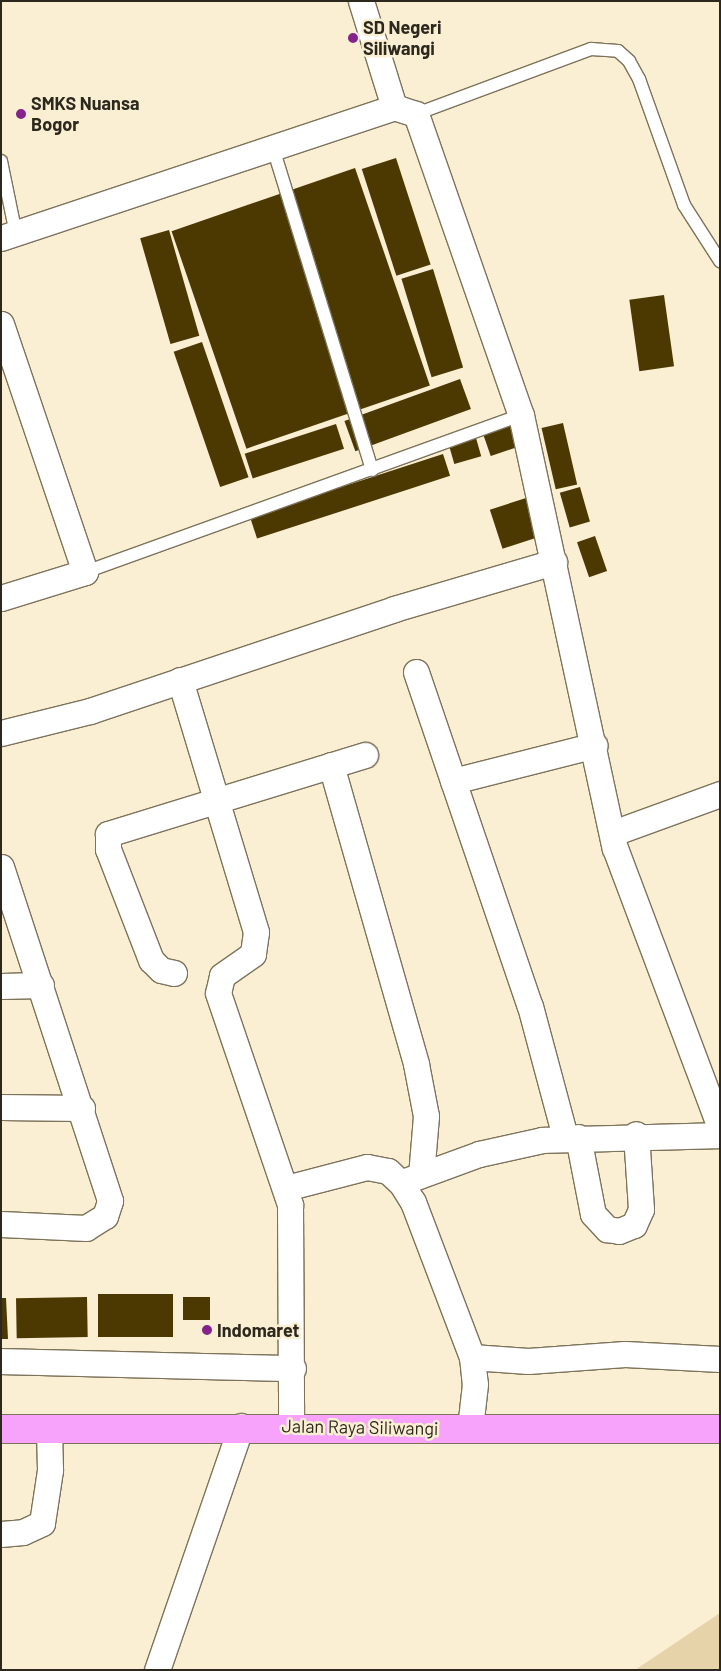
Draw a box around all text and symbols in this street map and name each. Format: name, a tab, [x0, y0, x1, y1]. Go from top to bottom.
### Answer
place label: SD Negeri Siliwangi	[363, 17, 442, 59]
marker: SD Negeri Siliwangi	[347, 32, 359, 44]
place label: SMKS Nuansa Bogor	[31, 93, 139, 136]
marker: SMKS Nuansa Bogor	[15, 108, 27, 120]
place label: Indomaret	[217, 1319, 299, 1341]
marker: Indomaret	[201, 1324, 213, 1336]
street label: Jalan Raya Siliwangi	[281, 1415, 439, 1439]

